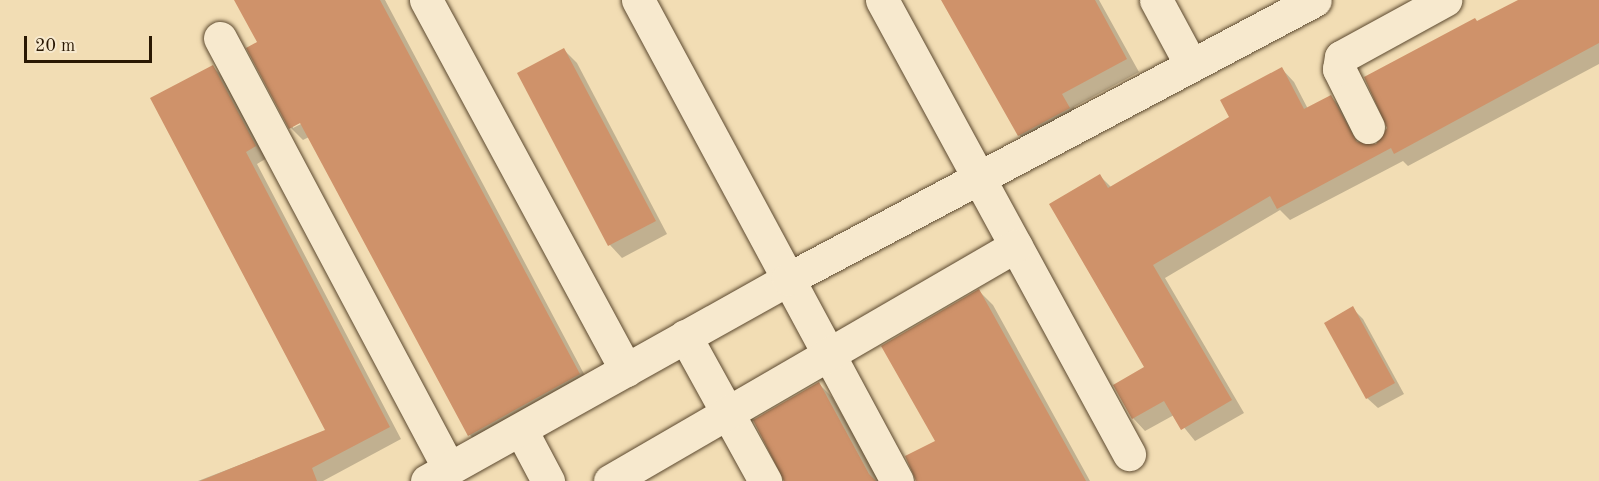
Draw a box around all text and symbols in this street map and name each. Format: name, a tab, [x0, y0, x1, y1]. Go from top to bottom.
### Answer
scale bar	[27, 24, 154, 62]
text: 20 m	[35, 37, 75, 55]

